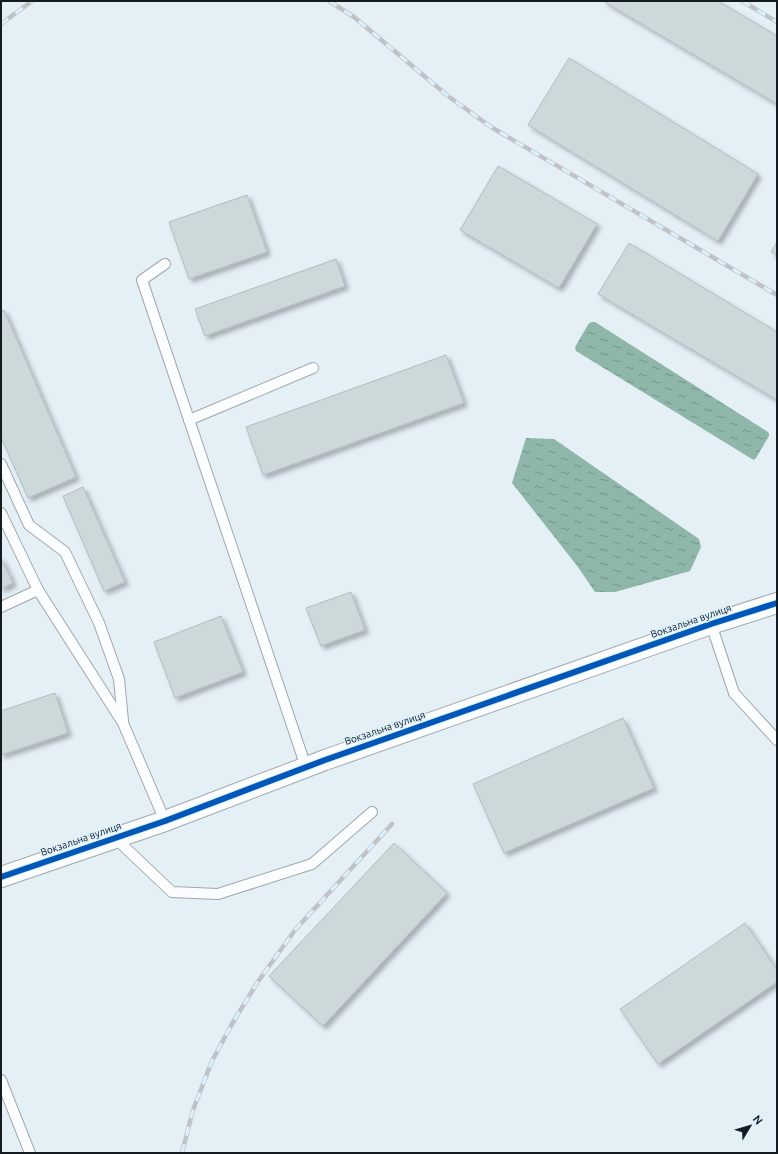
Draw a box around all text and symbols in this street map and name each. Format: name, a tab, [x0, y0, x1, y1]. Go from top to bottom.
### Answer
street label: Вокзальна вулиця	[649, 602, 733, 640]
street label: Вокзальна вулиця	[343, 709, 427, 747]
street label: Вокзальна вулиця	[39, 820, 123, 858]
north arrow	[730, 1106, 770, 1146]
text: N	[751, 1113, 765, 1127]

